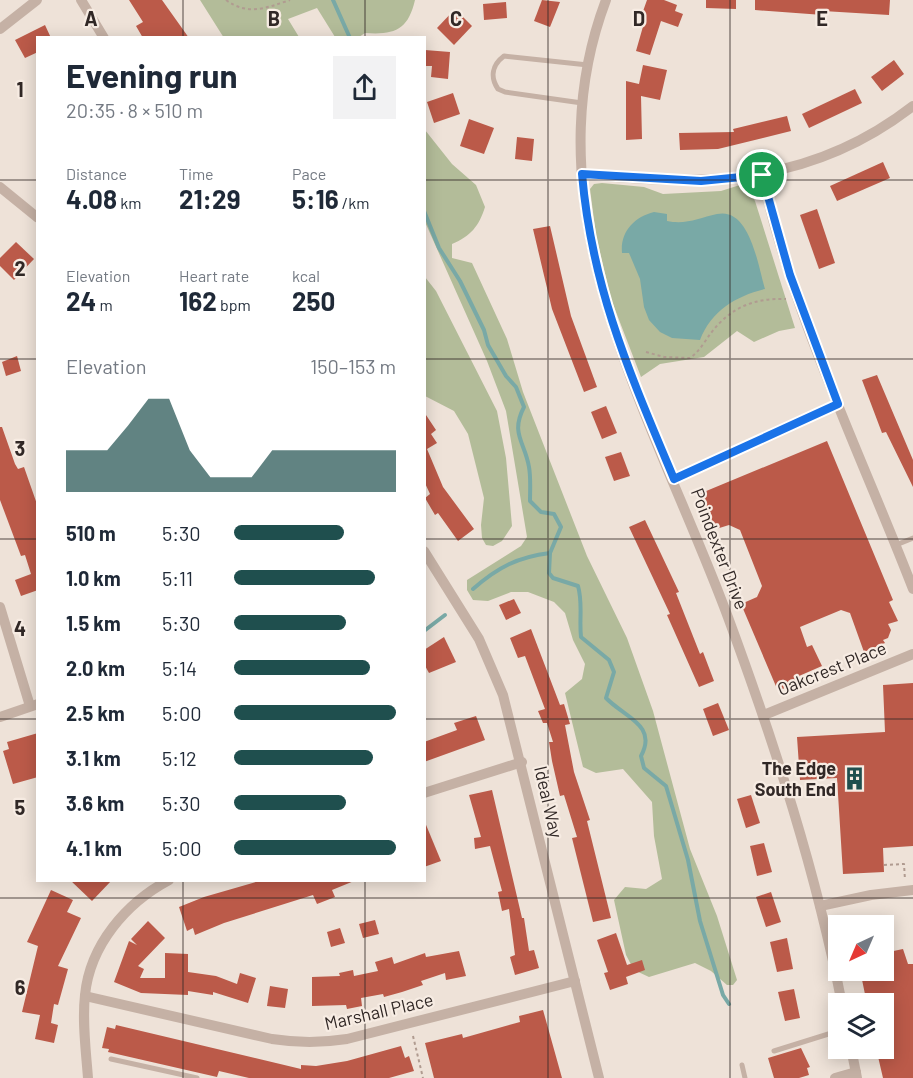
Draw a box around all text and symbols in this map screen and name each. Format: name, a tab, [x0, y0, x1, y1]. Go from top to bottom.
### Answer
text: A	[84, 6, 98, 30]
text: B	[268, 6, 280, 30]
text: C	[450, 6, 462, 30]
text: D	[633, 6, 645, 30]
text: E	[816, 6, 828, 30]
text: Evening run	[66, 55, 238, 95]
button: share	[333, 56, 396, 119]
text: 1	[16, 77, 24, 101]
text: 20:35 · 8 × 510 m	[66, 98, 203, 122]
pin	[736, 149, 787, 200]
icon: arrive	[745, 158, 778, 191]
text: Distance	[66, 164, 127, 183]
text: Time	[179, 164, 214, 183]
text: Pace	[292, 164, 326, 183]
text: 4.08	[66, 183, 117, 214]
text: 21:29	[179, 183, 240, 214]
text: 5:16	[292, 183, 339, 214]
text: km	[117, 193, 141, 212]
text: /km	[339, 193, 370, 212]
text: 2	[14, 256, 26, 280]
text: Elevation	[66, 266, 130, 285]
text: Heart rate	[179, 266, 249, 285]
text: kcal	[292, 266, 320, 285]
text: 24	[66, 285, 96, 316]
text: 162	[179, 285, 217, 316]
text: 250	[292, 285, 335, 316]
text: m	[96, 295, 113, 314]
text: bpm	[217, 295, 251, 314]
text: Elevation	[66, 354, 147, 378]
text: 150–153 m	[310, 354, 396, 378]
text: 3	[15, 436, 25, 460]
street label: Poindexter Drive	[687, 485, 753, 612]
text: 510 m	[66, 521, 116, 545]
text: 5:30	[162, 521, 201, 545]
text: 1.0 km	[66, 566, 121, 590]
text: 5:11	[162, 566, 193, 590]
text: 1.5 km	[66, 611, 121, 635]
text: 5:30	[162, 611, 201, 635]
text: 4	[14, 616, 26, 640]
street label: Oakcrest Place	[774, 636, 889, 700]
text: 2.0 km	[66, 656, 125, 680]
text: 5:14	[162, 656, 197, 680]
text: 2.5 km	[66, 701, 125, 725]
text: 5:00	[162, 701, 202, 725]
text: 3.1 km	[66, 746, 121, 770]
text: 5:12	[162, 746, 197, 770]
place label: The Edge South End	[755, 757, 836, 800]
street label: Ideal Way	[530, 764, 568, 840]
building icon: The Edge South End	[841, 766, 867, 792]
text: 3.6 km	[66, 791, 124, 815]
text: 5:30	[162, 791, 201, 815]
text: 5	[15, 795, 26, 819]
text: 4.1 km	[66, 836, 122, 860]
text: 5:00	[162, 836, 202, 860]
north arrow	[828, 915, 894, 981]
map controls	[828, 915, 894, 1059]
text: 6	[15, 975, 26, 999]
street label: Marshall Place	[322, 988, 435, 1034]
button: layers	[828, 993, 894, 1059]

